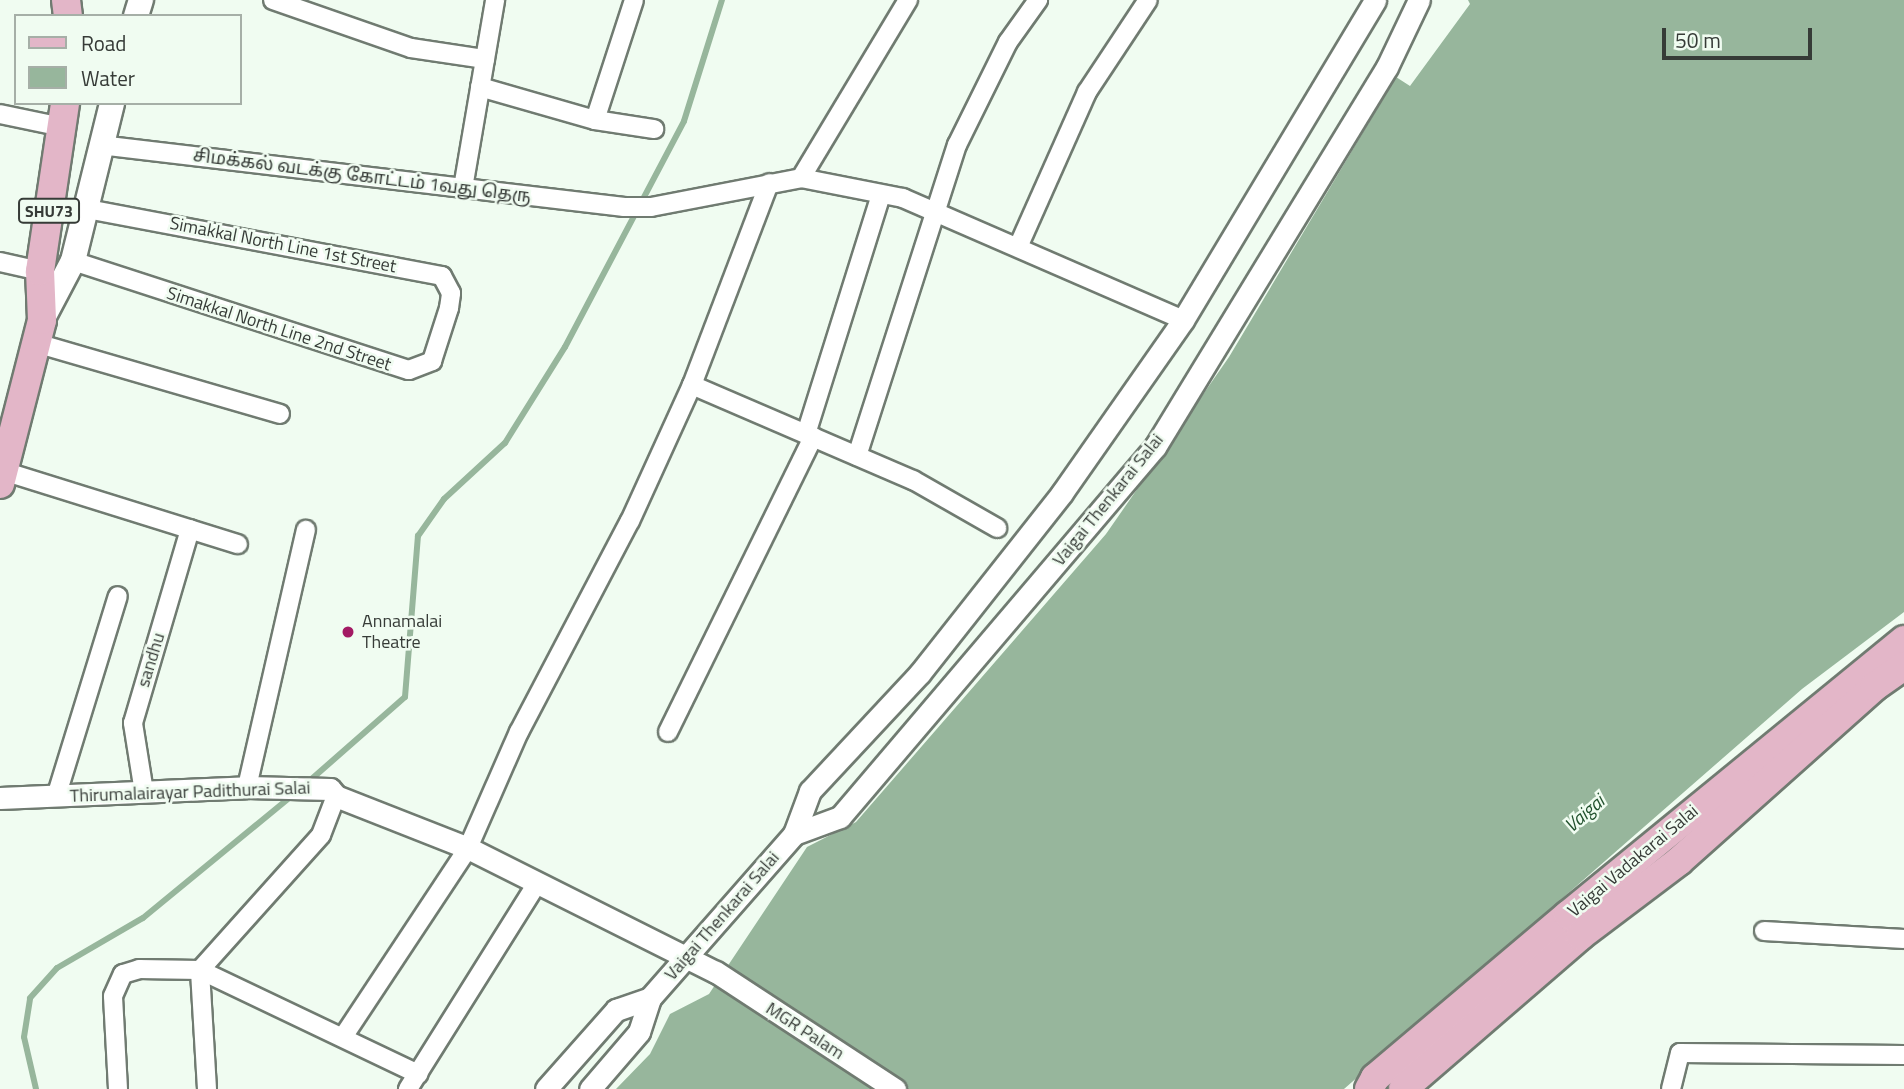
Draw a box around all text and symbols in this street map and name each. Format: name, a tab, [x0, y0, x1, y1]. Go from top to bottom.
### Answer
legend	[14, 14, 242, 105]
scale bar	[1666, 14, 1816, 58]
text: 50 m	[1675, 24, 1721, 56]
text: Road	[81, 27, 126, 59]
text: Water	[81, 62, 135, 94]
street label: சிமக்கல் வடக்கு கோட்டம் 1வது தெரு	[192, 145, 532, 207]
road number: SHU73	[18, 198, 80, 224]
street label: Simakkal North Line 1st Street	[168, 212, 398, 278]
street label: Simakkal North Line 2nd Street	[164, 282, 394, 376]
street label: Vaigai Thenkarai Salai	[1048, 430, 1168, 570]
place label: Annamalai Theatre	[362, 611, 442, 654]
marker: Annamalai Theatre	[340, 624, 356, 640]
street label: sandhu	[133, 630, 169, 690]
street label: Thirumalairayar Padithurai Salai	[69, 777, 311, 807]
water label: Vaigai	[1559, 789, 1609, 837]
street label: Vaigai Vadakarai Salai	[1564, 800, 1702, 922]
street label: Vaigai Thenkarai Salai	[660, 847, 784, 985]
street label: MGR Palam	[762, 998, 848, 1064]

